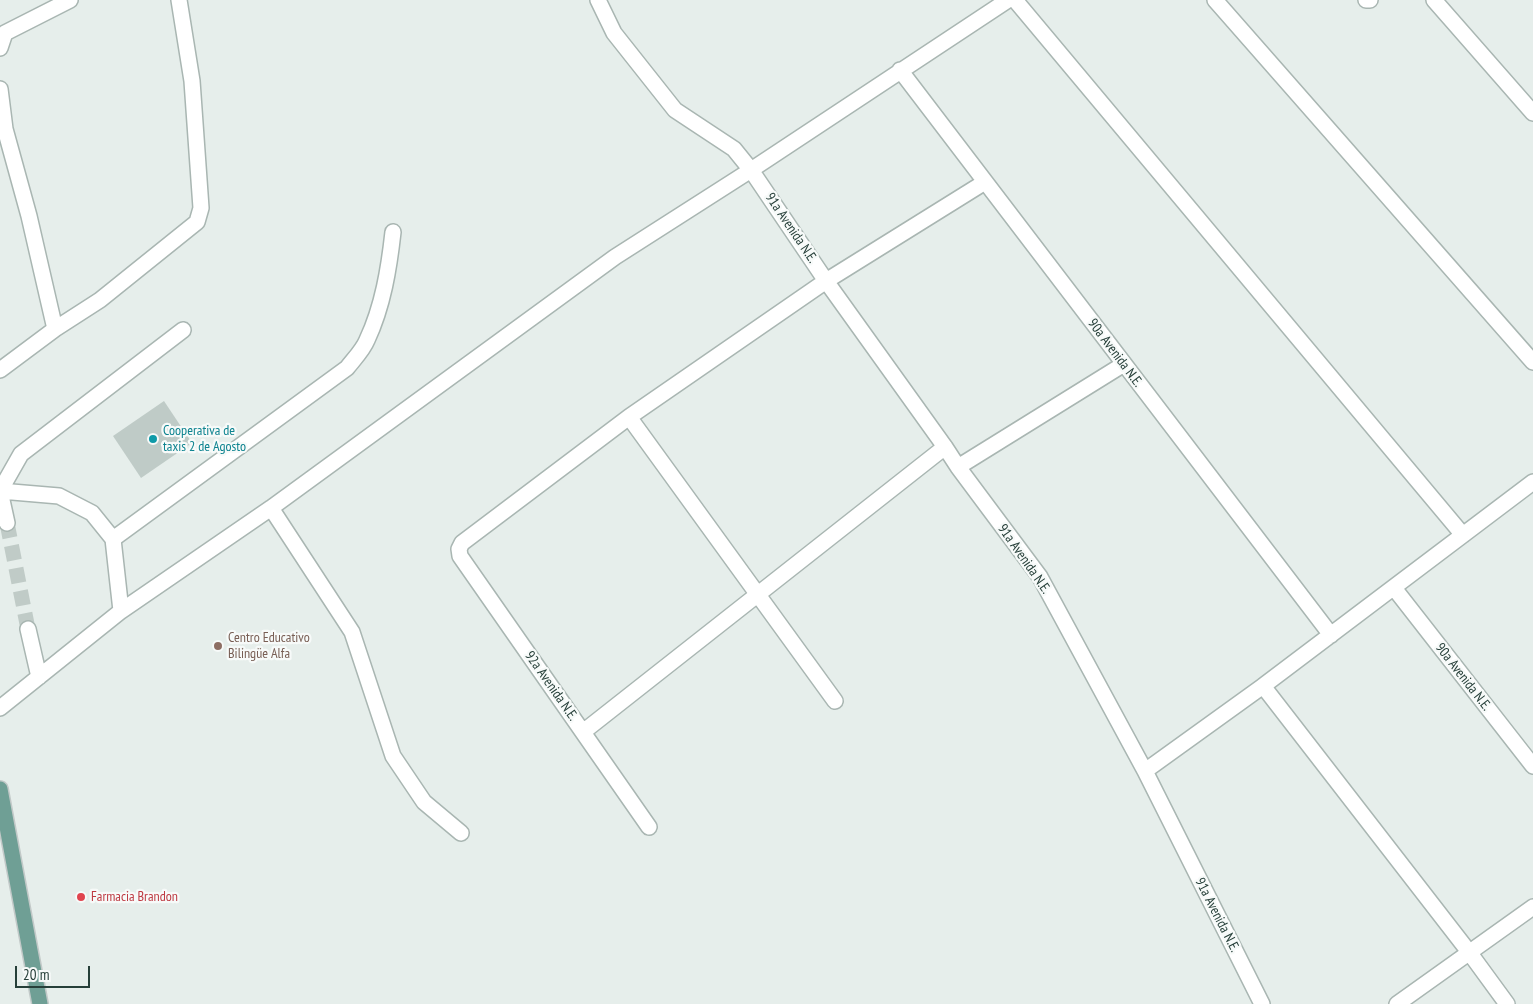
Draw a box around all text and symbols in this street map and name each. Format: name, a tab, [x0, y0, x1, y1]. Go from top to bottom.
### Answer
street label: 91a Avenida N.E.	[761, 190, 821, 266]
street label: 90a Avenida N.E.	[1084, 316, 1146, 390]
place label: Cooperativa de taxis 2 de Agosto	[163, 423, 246, 456]
marker: Cooperativa de taxis 2 de Agosto	[147, 433, 159, 445]
street label: 91a Avenida N.E.	[994, 521, 1054, 597]
place label: Centro Educativo Bilingüe Alfa	[228, 630, 310, 662]
marker: Centro Educativo Bilingüe Alfa	[212, 640, 224, 652]
street label: 90a Avenida N.E.	[1431, 640, 1495, 714]
street label: 92a Avenida N.E.	[521, 648, 581, 724]
street label: 91a Avenida N.E.	[1191, 875, 1243, 955]
place label: Farmacia Brandon	[91, 889, 178, 905]
marker: Farmacia Brandon	[75, 891, 87, 903]
scale bar	[18, 956, 92, 988]
text: 20 m	[23, 965, 49, 984]

